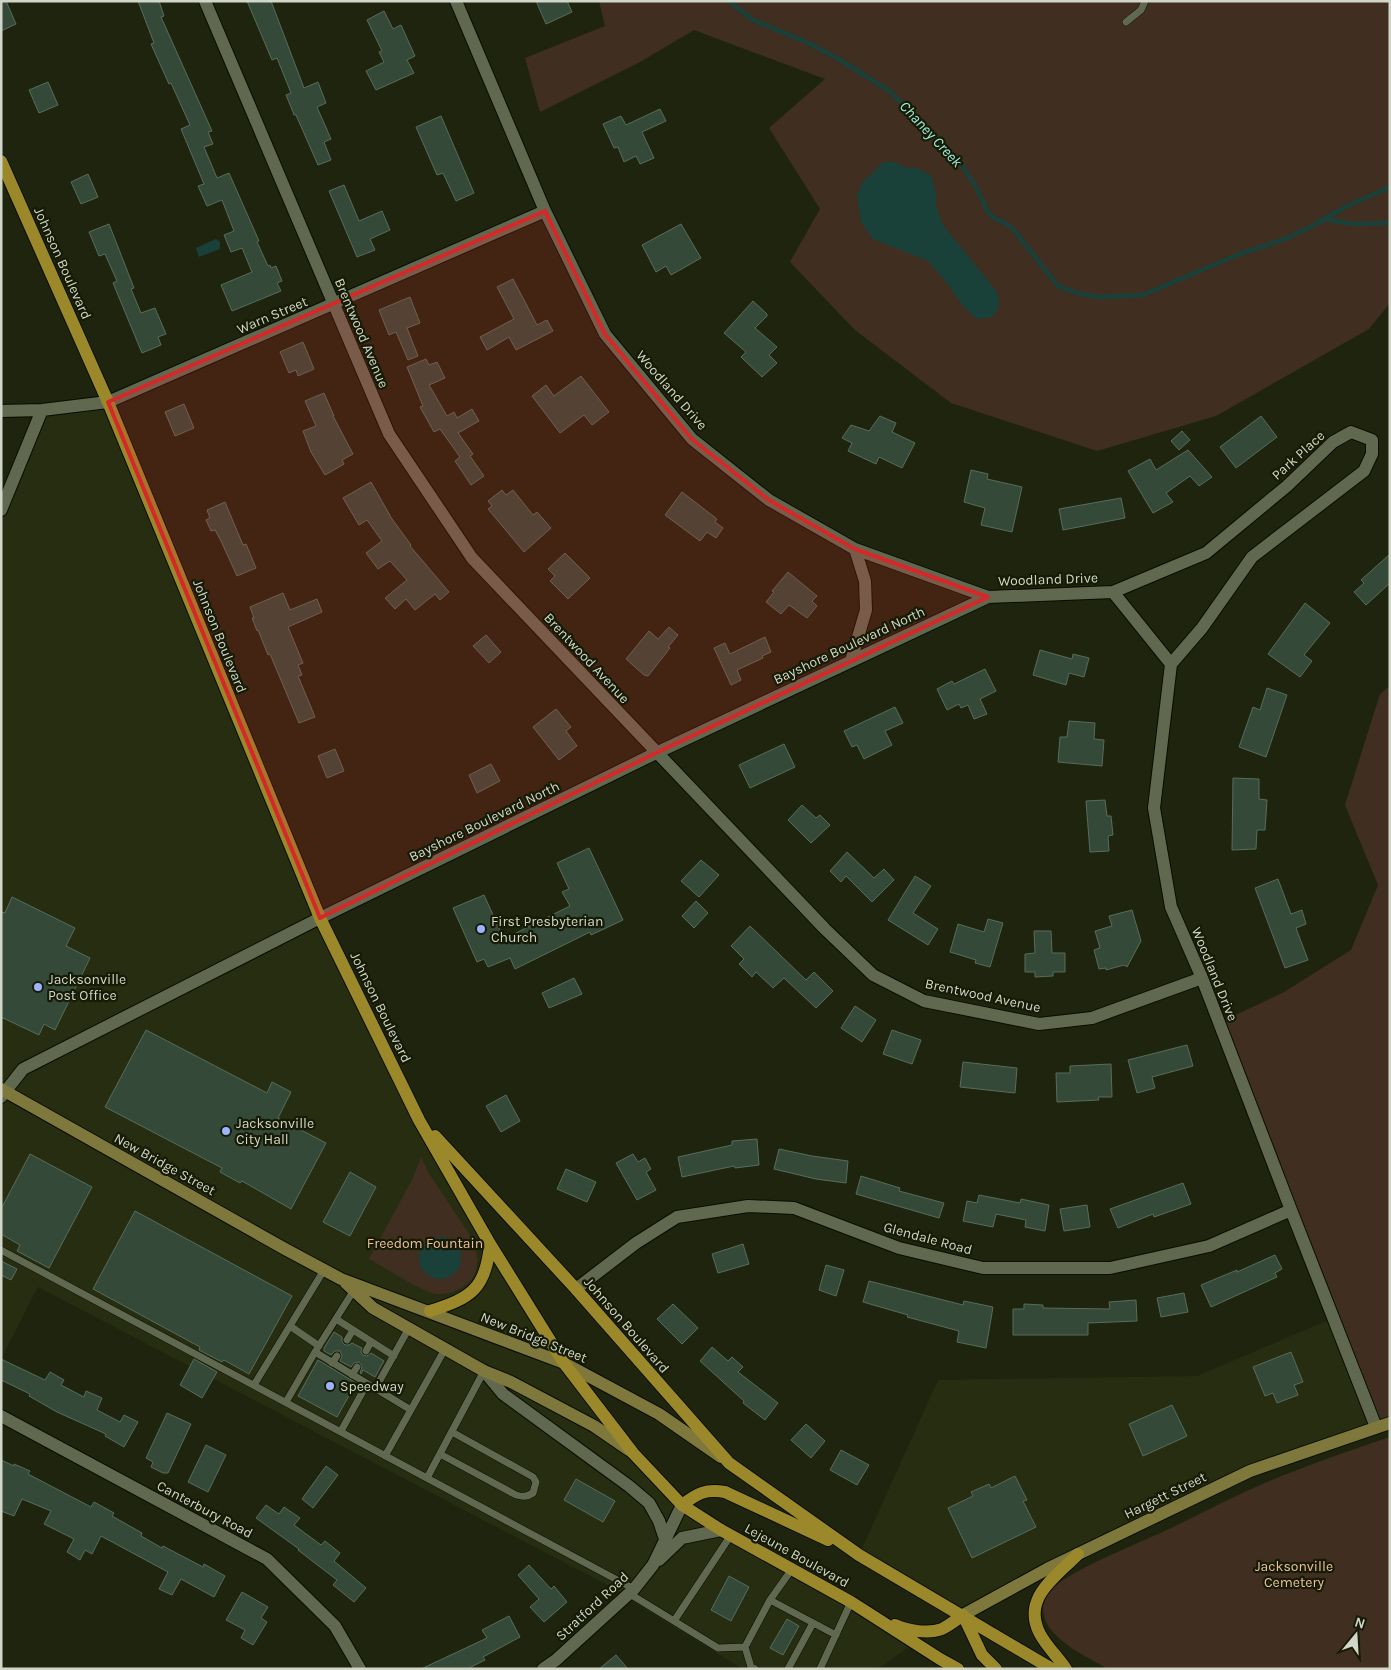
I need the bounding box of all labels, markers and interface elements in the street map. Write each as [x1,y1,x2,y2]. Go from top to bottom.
water label: Chaney Creek [896,97,966,171]
street label: Johnson Boulevard [30,204,95,322]
street label: Brentwood Avenue [331,276,392,391]
street label: Warn Street [234,293,310,338]
street label: Woodland Drive [632,347,711,434]
street label: Park Place [1268,427,1328,484]
street label: Woodland Drive [998,569,1098,590]
street label: Johnson Boulevard [189,577,250,695]
street label: Bayshore Boulevard North [771,603,928,688]
street label: Brentwood Avenue [540,609,633,707]
street label: Bayshore Boulevard North [406,778,562,865]
place label: First Presbyterian Church [491,913,604,946]
marker: First Presbyterian Church [475,923,487,935]
street label: Woodland Drive [1188,925,1241,1024]
street label: Johnson Boulevard [346,949,415,1065]
place label: Jacksonville Post Office [48,971,126,1004]
street label: Brentwood Avenue [924,975,1042,1016]
marker: Jacksonville Post Office [32,981,44,993]
place label: Jacksonville City Hall [236,1115,314,1148]
marker: Jacksonville City Hall [220,1125,232,1137]
street label: New Bridge Street [111,1130,218,1199]
street label: Glendale Road [882,1218,974,1259]
park label: Freedom Fountain [367,1235,483,1252]
street label: Johnson Boulevard [581,1274,673,1377]
street label: New Bridge Street [478,1308,590,1367]
place label: Speedway [340,1378,404,1395]
marker: Speedway [324,1380,336,1392]
street label: Hargett Street [1121,1468,1209,1523]
street label: Canterbury Road [154,1477,256,1542]
street label: Lejeune Boulevard [742,1520,852,1591]
park label: Jacksonville Cemetery [1255,1558,1333,1591]
street label: Stratford Road [552,1568,632,1644]
north arrow [1331,1610,1381,1660]
text: N [1352,1613,1367,1633]

